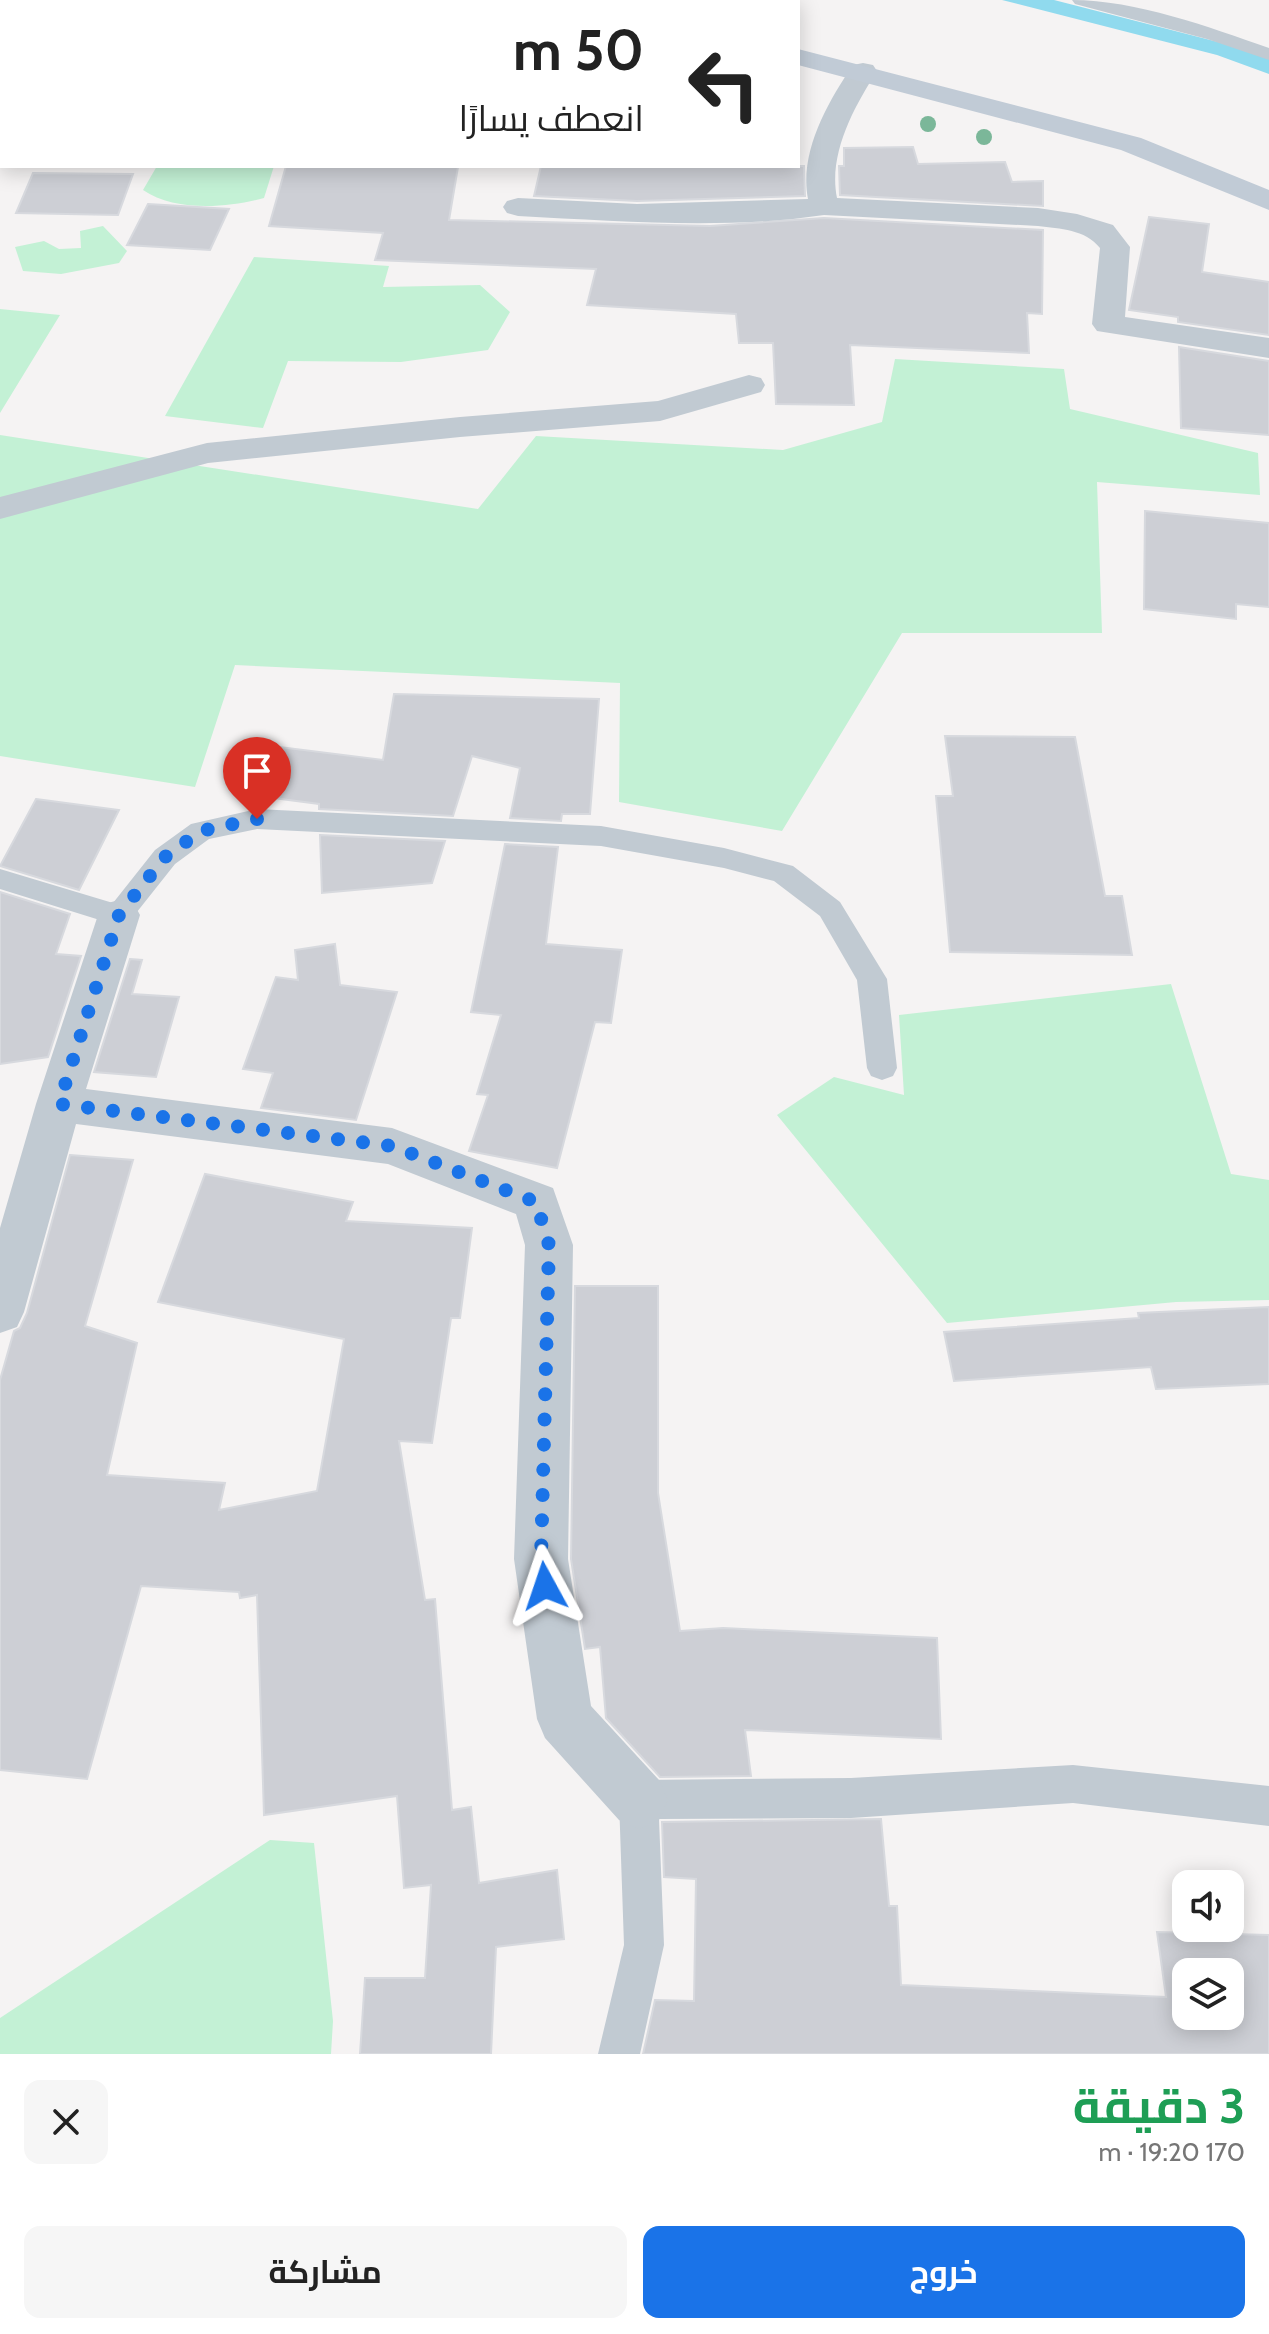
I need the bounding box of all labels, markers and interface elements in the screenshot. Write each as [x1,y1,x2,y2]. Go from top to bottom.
text: 50 m [513,16,644,84]
icon: left [672,32,776,136]
text: انعطف يسارًا [458,96,644,140]
pin [223,737,291,819]
icon: arrive [235,749,279,793]
position arrow [503,1544,587,1628]
map controls [1172,1870,1244,2030]
button: sound [1172,1870,1244,1942]
button: layers [1172,1958,1244,2030]
text: 3 دقيقة [1073,2077,1245,2135]
button: close [24,2080,108,2164]
text: 170 m · 19:20 [1099,2136,1245,2168]
button: مشاركة [24,2226,627,2318]
button: خروج [643,2226,1245,2318]

